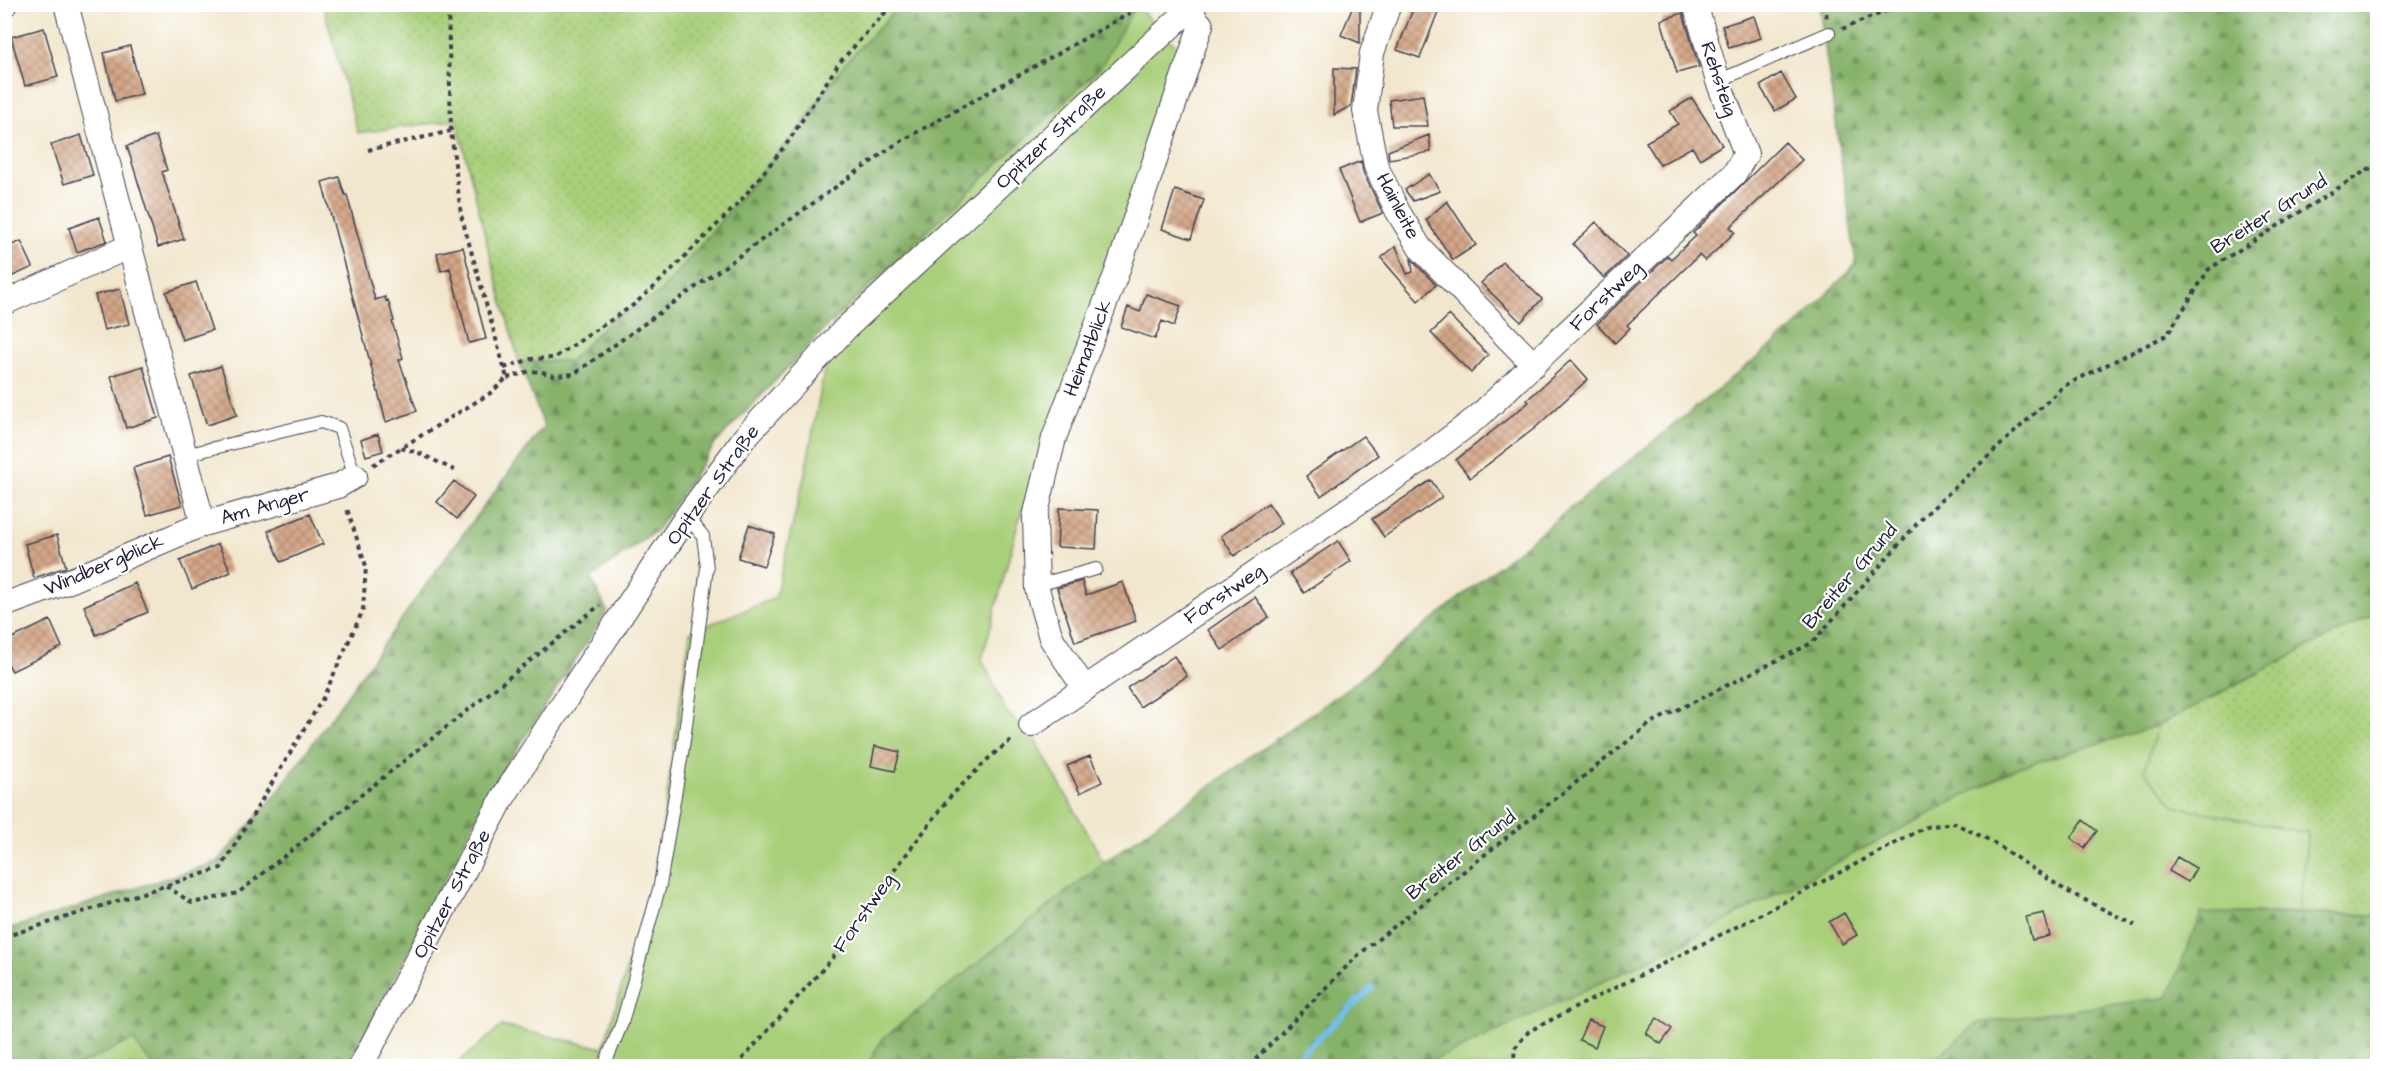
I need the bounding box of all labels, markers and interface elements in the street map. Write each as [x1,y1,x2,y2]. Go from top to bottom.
street label: Rehsteig [1692,38,1745,120]
street label: Opitzer Straße [989,78,1113,196]
street label: Breiter Grund [2205,167,2333,261]
street label: Hainleite [1369,168,1427,244]
street label: Forstweg [1563,254,1649,339]
street label: Heimatblick [1057,295,1119,401]
street label: Opitzer Straße [660,419,766,551]
street label: Am Anger [217,480,313,533]
street label: Breiter Grund [1796,517,1904,635]
street label: Windbergblick [40,527,169,604]
street label: Forstweg [1178,557,1270,632]
street label: Breiter Grund [1400,803,1522,907]
street label: Opitzer Straße [406,824,498,964]
street label: Forstweg [826,867,903,959]

